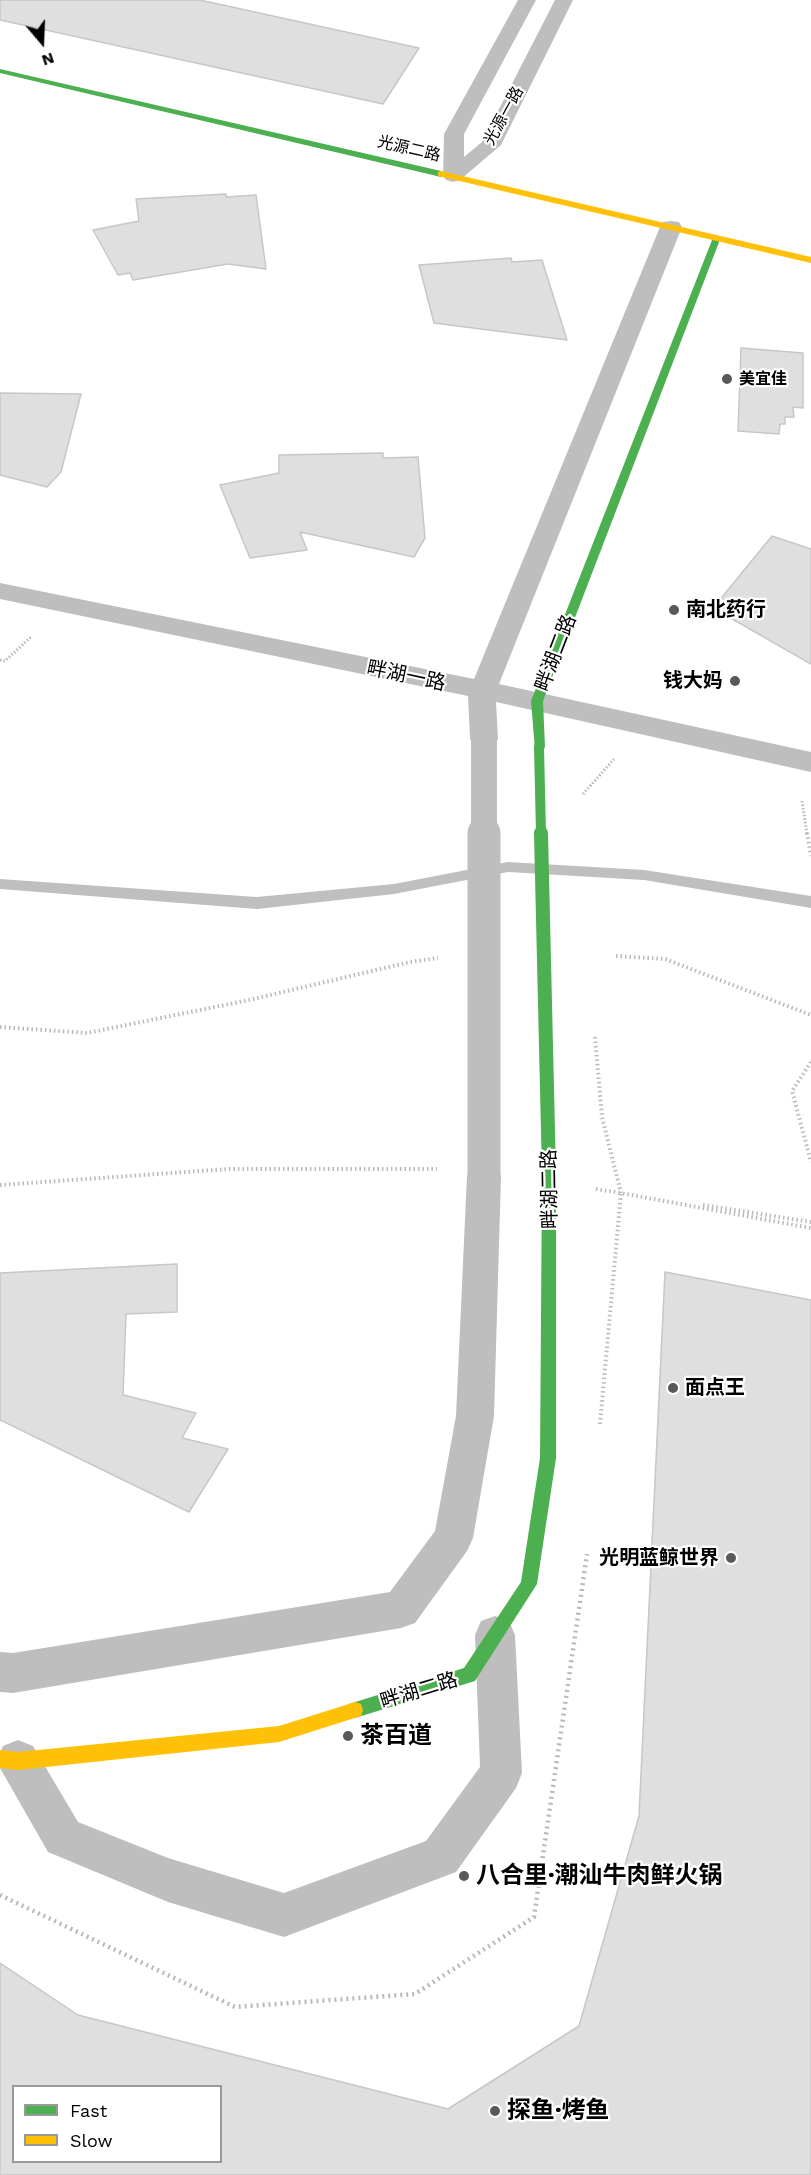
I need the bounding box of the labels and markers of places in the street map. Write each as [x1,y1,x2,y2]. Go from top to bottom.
place label: 美宜佳 [739,369,787,389]
marker: 美宜佳 [720,372,734,386]
place label: 南北药行 [686,598,766,622]
marker: 南北药行 [667,603,681,617]
place label: 钱大妈 [663,669,723,693]
marker: 钱大妈 [728,674,742,688]
place label: 面点王 [685,1376,745,1400]
marker: 面点王 [666,1381,680,1395]
place label: 光明蓝鲸世界 [599,1546,719,1570]
marker: 光明蓝鲸世界 [724,1551,738,1565]
place label: 茶百道 [360,1722,432,1750]
marker: 茶百道 [341,1729,355,1743]
place label: 八合里·潮汕牛肉鲜火锅 [476,1862,723,1890]
marker: 八合里·潮汕牛肉鲜火锅 [457,1869,471,1883]
place label: 探鱼·烤鱼 [507,2097,610,2125]
marker: 探鱼·烤鱼 [488,2104,502,2118]

